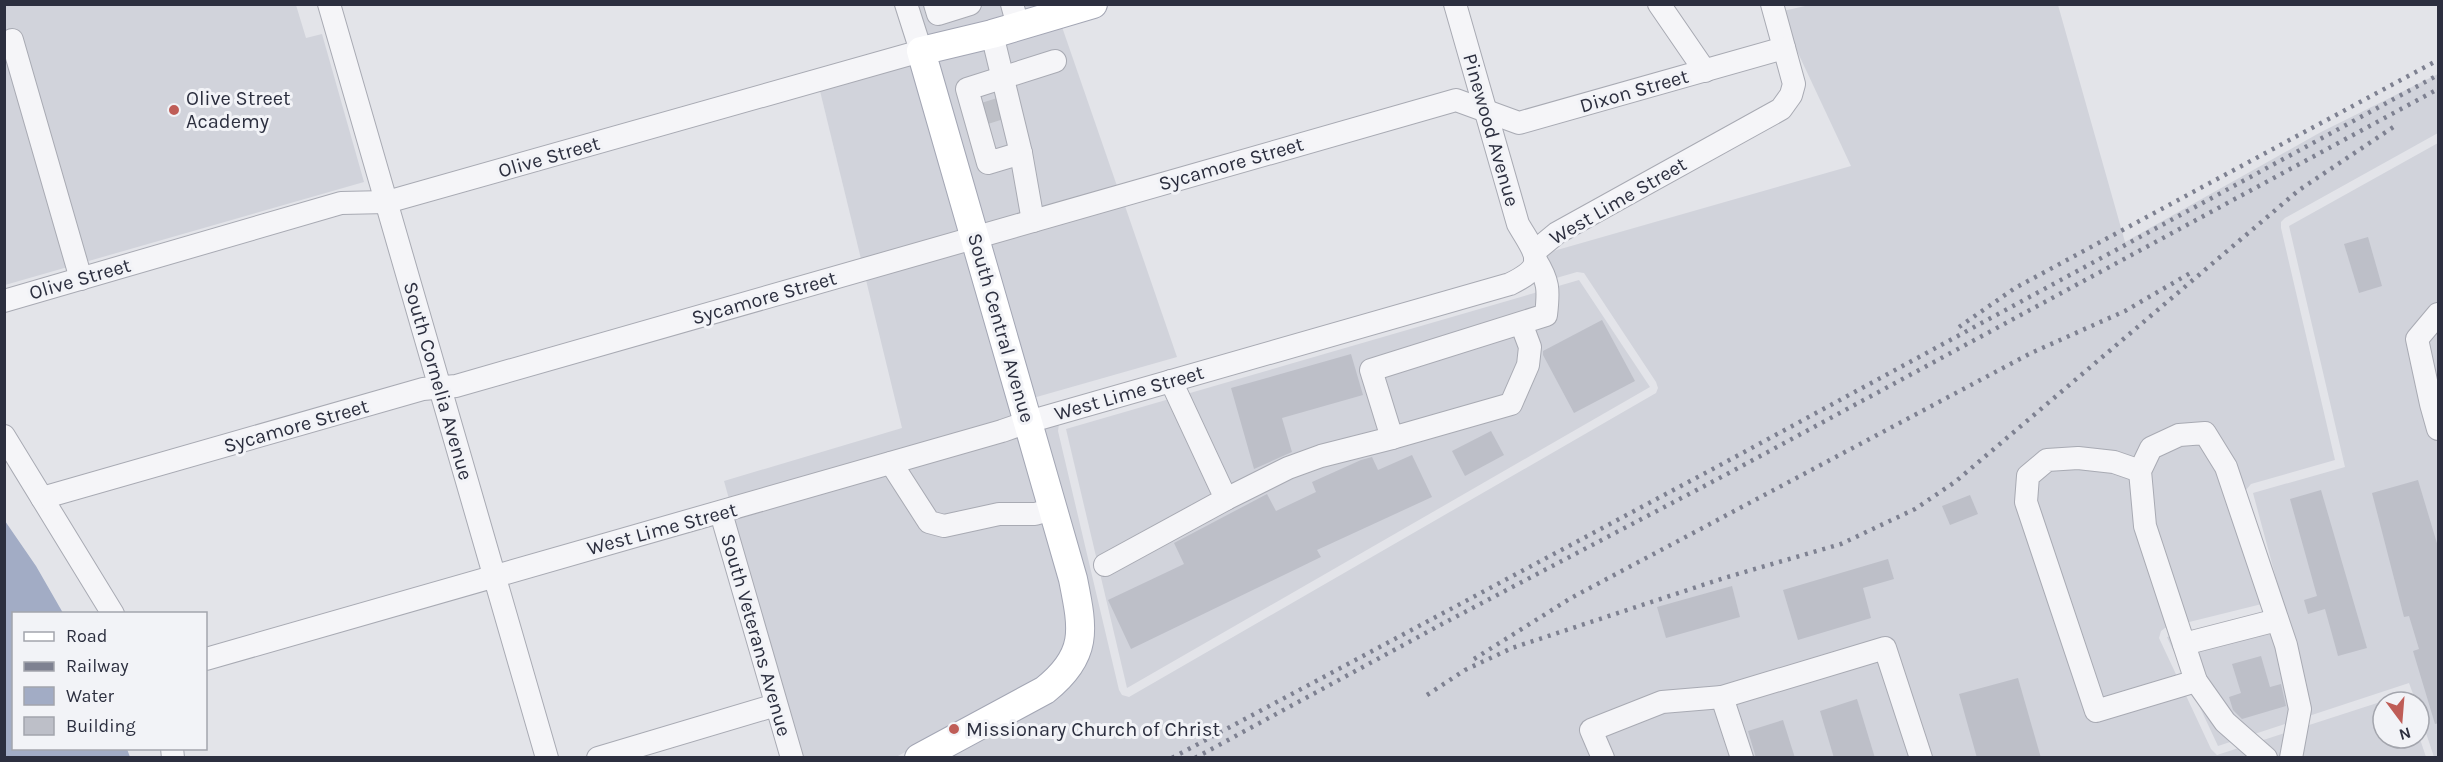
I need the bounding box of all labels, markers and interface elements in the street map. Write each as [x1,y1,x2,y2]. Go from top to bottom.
street label: Pinewood Avenue [1458,51,1524,209]
street label: Dixon Street [1577,64,1691,117]
place label: Olive Street Academy [186,87,291,133]
marker: Olive Street Academy [167,103,181,117]
street label: Olive Street [496,131,603,182]
street label: Sycamore Street [1156,132,1306,196]
street label: West Lime Street [1545,152,1691,250]
street label: South Central Avenue [963,231,1039,425]
street label: Olive Street [27,253,134,304]
street label: Sycamore Street [689,266,839,330]
street label: South Cornelia Avenue [399,279,477,483]
street label: West Lime Street [1052,361,1207,425]
street label: Sycamore Street [221,394,371,458]
street label: West Lime Street [585,498,740,560]
street label: South Veterans Avenue [716,531,796,739]
legend [12,612,207,750]
text: Road [66,625,107,647]
text: Railway [66,655,129,677]
text: Water [66,685,114,707]
north arrow [2371,690,2431,750]
text: Building [66,715,136,737]
place label: Missionary Church of Christ [966,718,1221,741]
marker: Missionary Church of Christ [947,722,961,736]
text: N [2397,723,2413,745]

